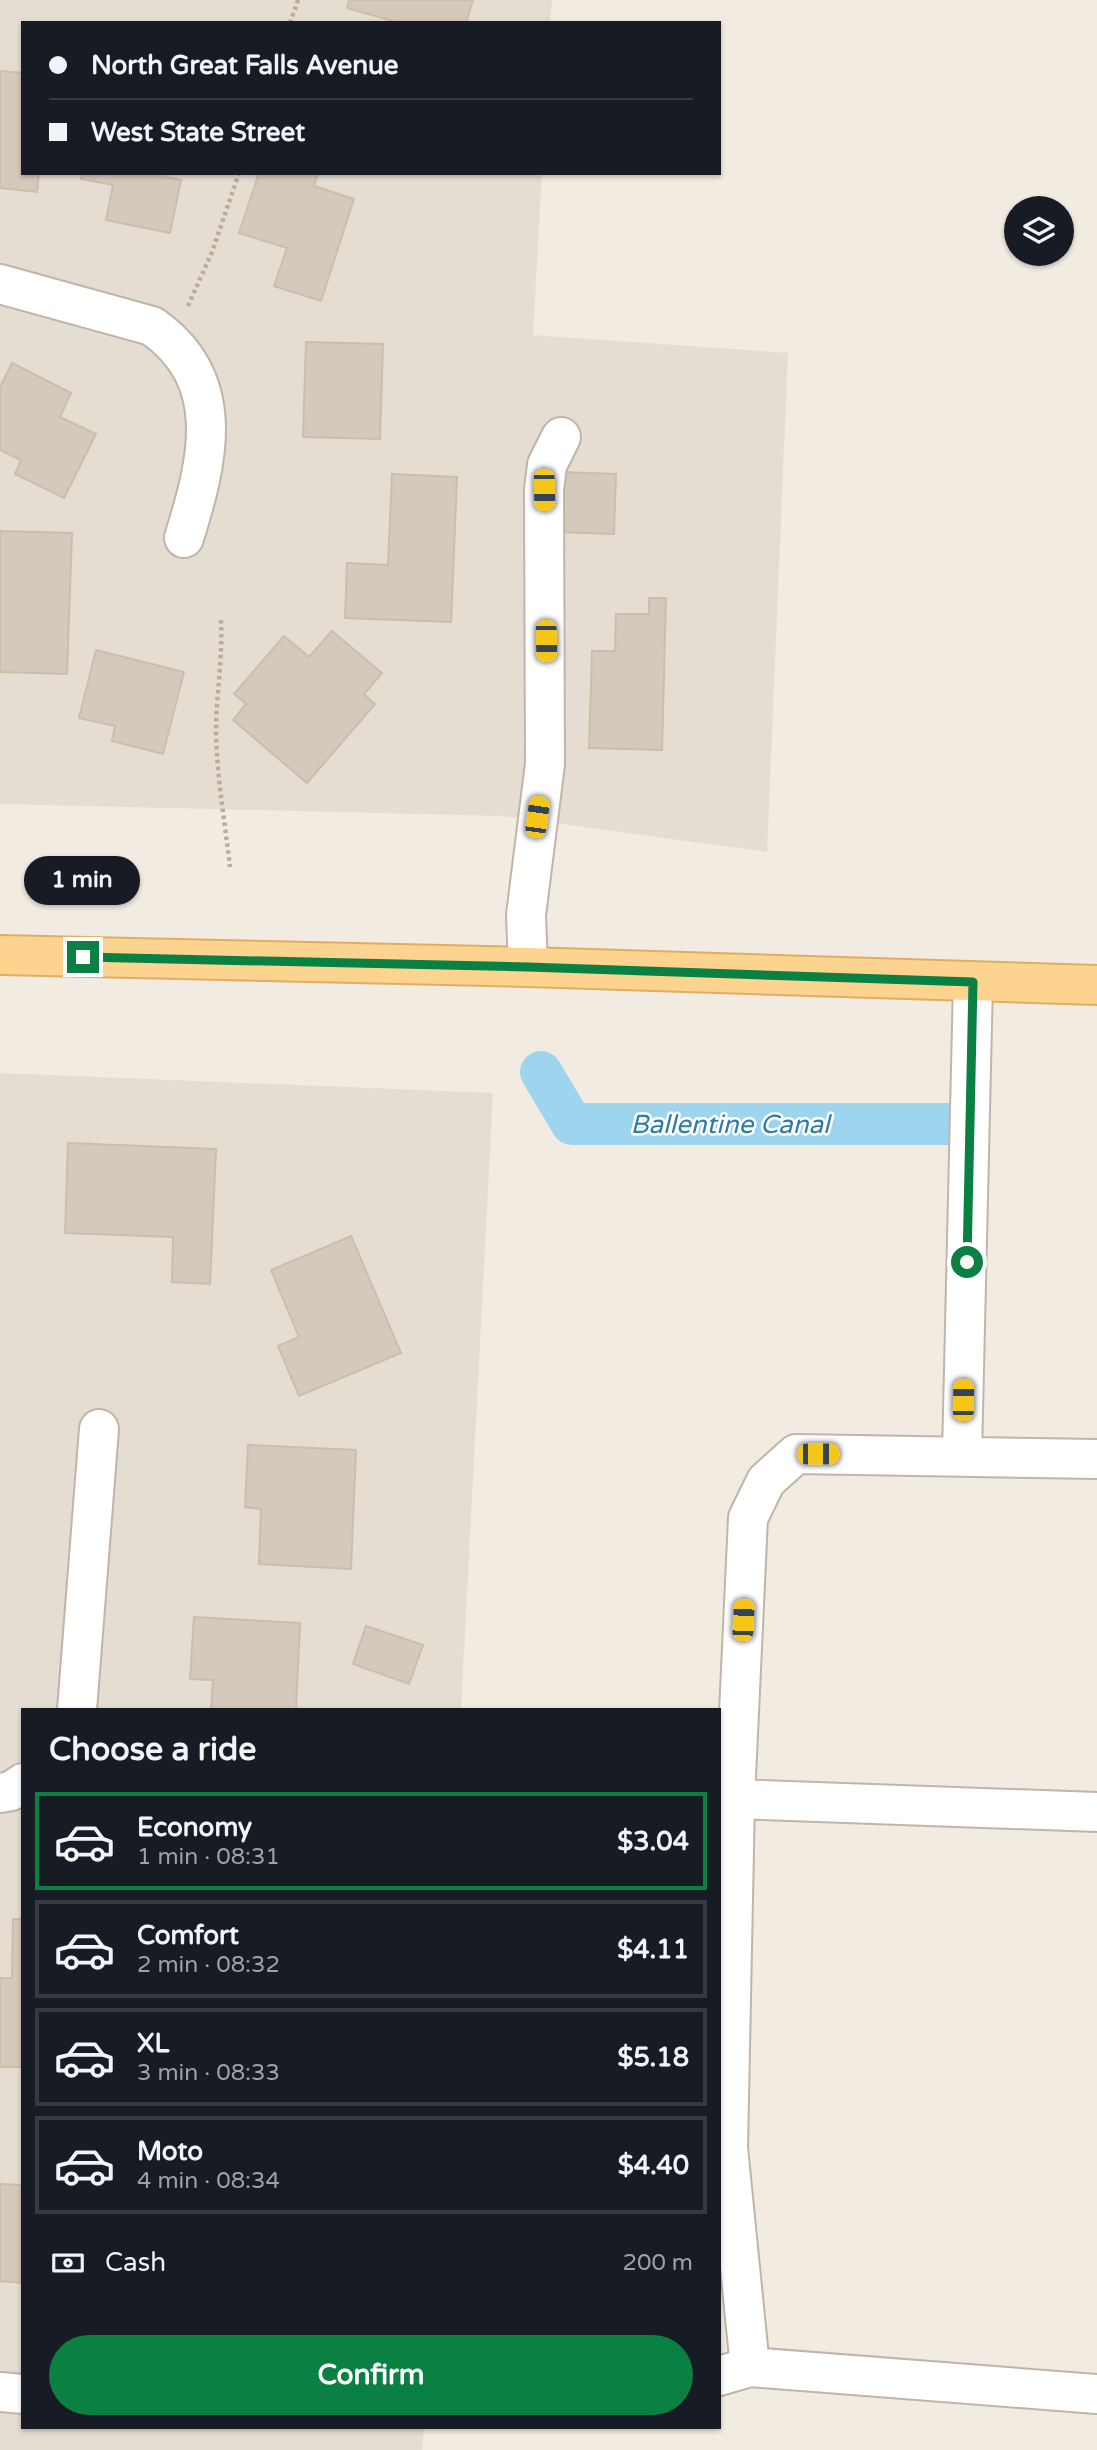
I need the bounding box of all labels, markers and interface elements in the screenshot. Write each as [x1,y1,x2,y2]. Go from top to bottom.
text: North Great Falls Avenue [91,50,398,81]
text: West State Street [91,117,305,148]
map controls [1004,196,1074,266]
button: layers [1004,196,1074,266]
car [534,469,555,511]
car [536,620,557,662]
car [524,795,551,839]
callout: 1 min [25,856,141,904]
text: 1 min [51,866,113,894]
route end [67,941,99,973]
water label: Ballentine Canal [630,1109,833,1140]
route start [951,1246,983,1278]
car [953,1379,974,1421]
car [798,1444,840,1465]
car [732,1598,755,1642]
text: Choose a ride [49,1731,256,1769]
icon: car [53,1810,116,1873]
text: Economy [137,1812,252,1843]
text: $3.04 [617,1826,689,1857]
text: 1 min · 08:31 [137,1843,280,1871]
icon: car [53,1918,116,1981]
text: Comfort [137,1920,239,1951]
text: $4.11 [617,1934,689,1965]
text: 2 min · 08:32 [137,1951,280,1979]
icon: car [53,2026,116,2089]
text: XL [137,2028,169,2059]
text: $5.18 [617,2042,689,2073]
text: 3 min · 08:33 [137,2059,280,2087]
icon: car [53,2134,116,2197]
text: Moto [137,2136,203,2167]
text: $4.40 [618,2150,689,2181]
text: 4 min · 08:34 [137,2167,280,2195]
icon: cash [49,2244,87,2282]
text: Cash [105,2247,166,2278]
text: 200 m [623,2249,693,2277]
button: Confirm [49,2335,693,2415]

